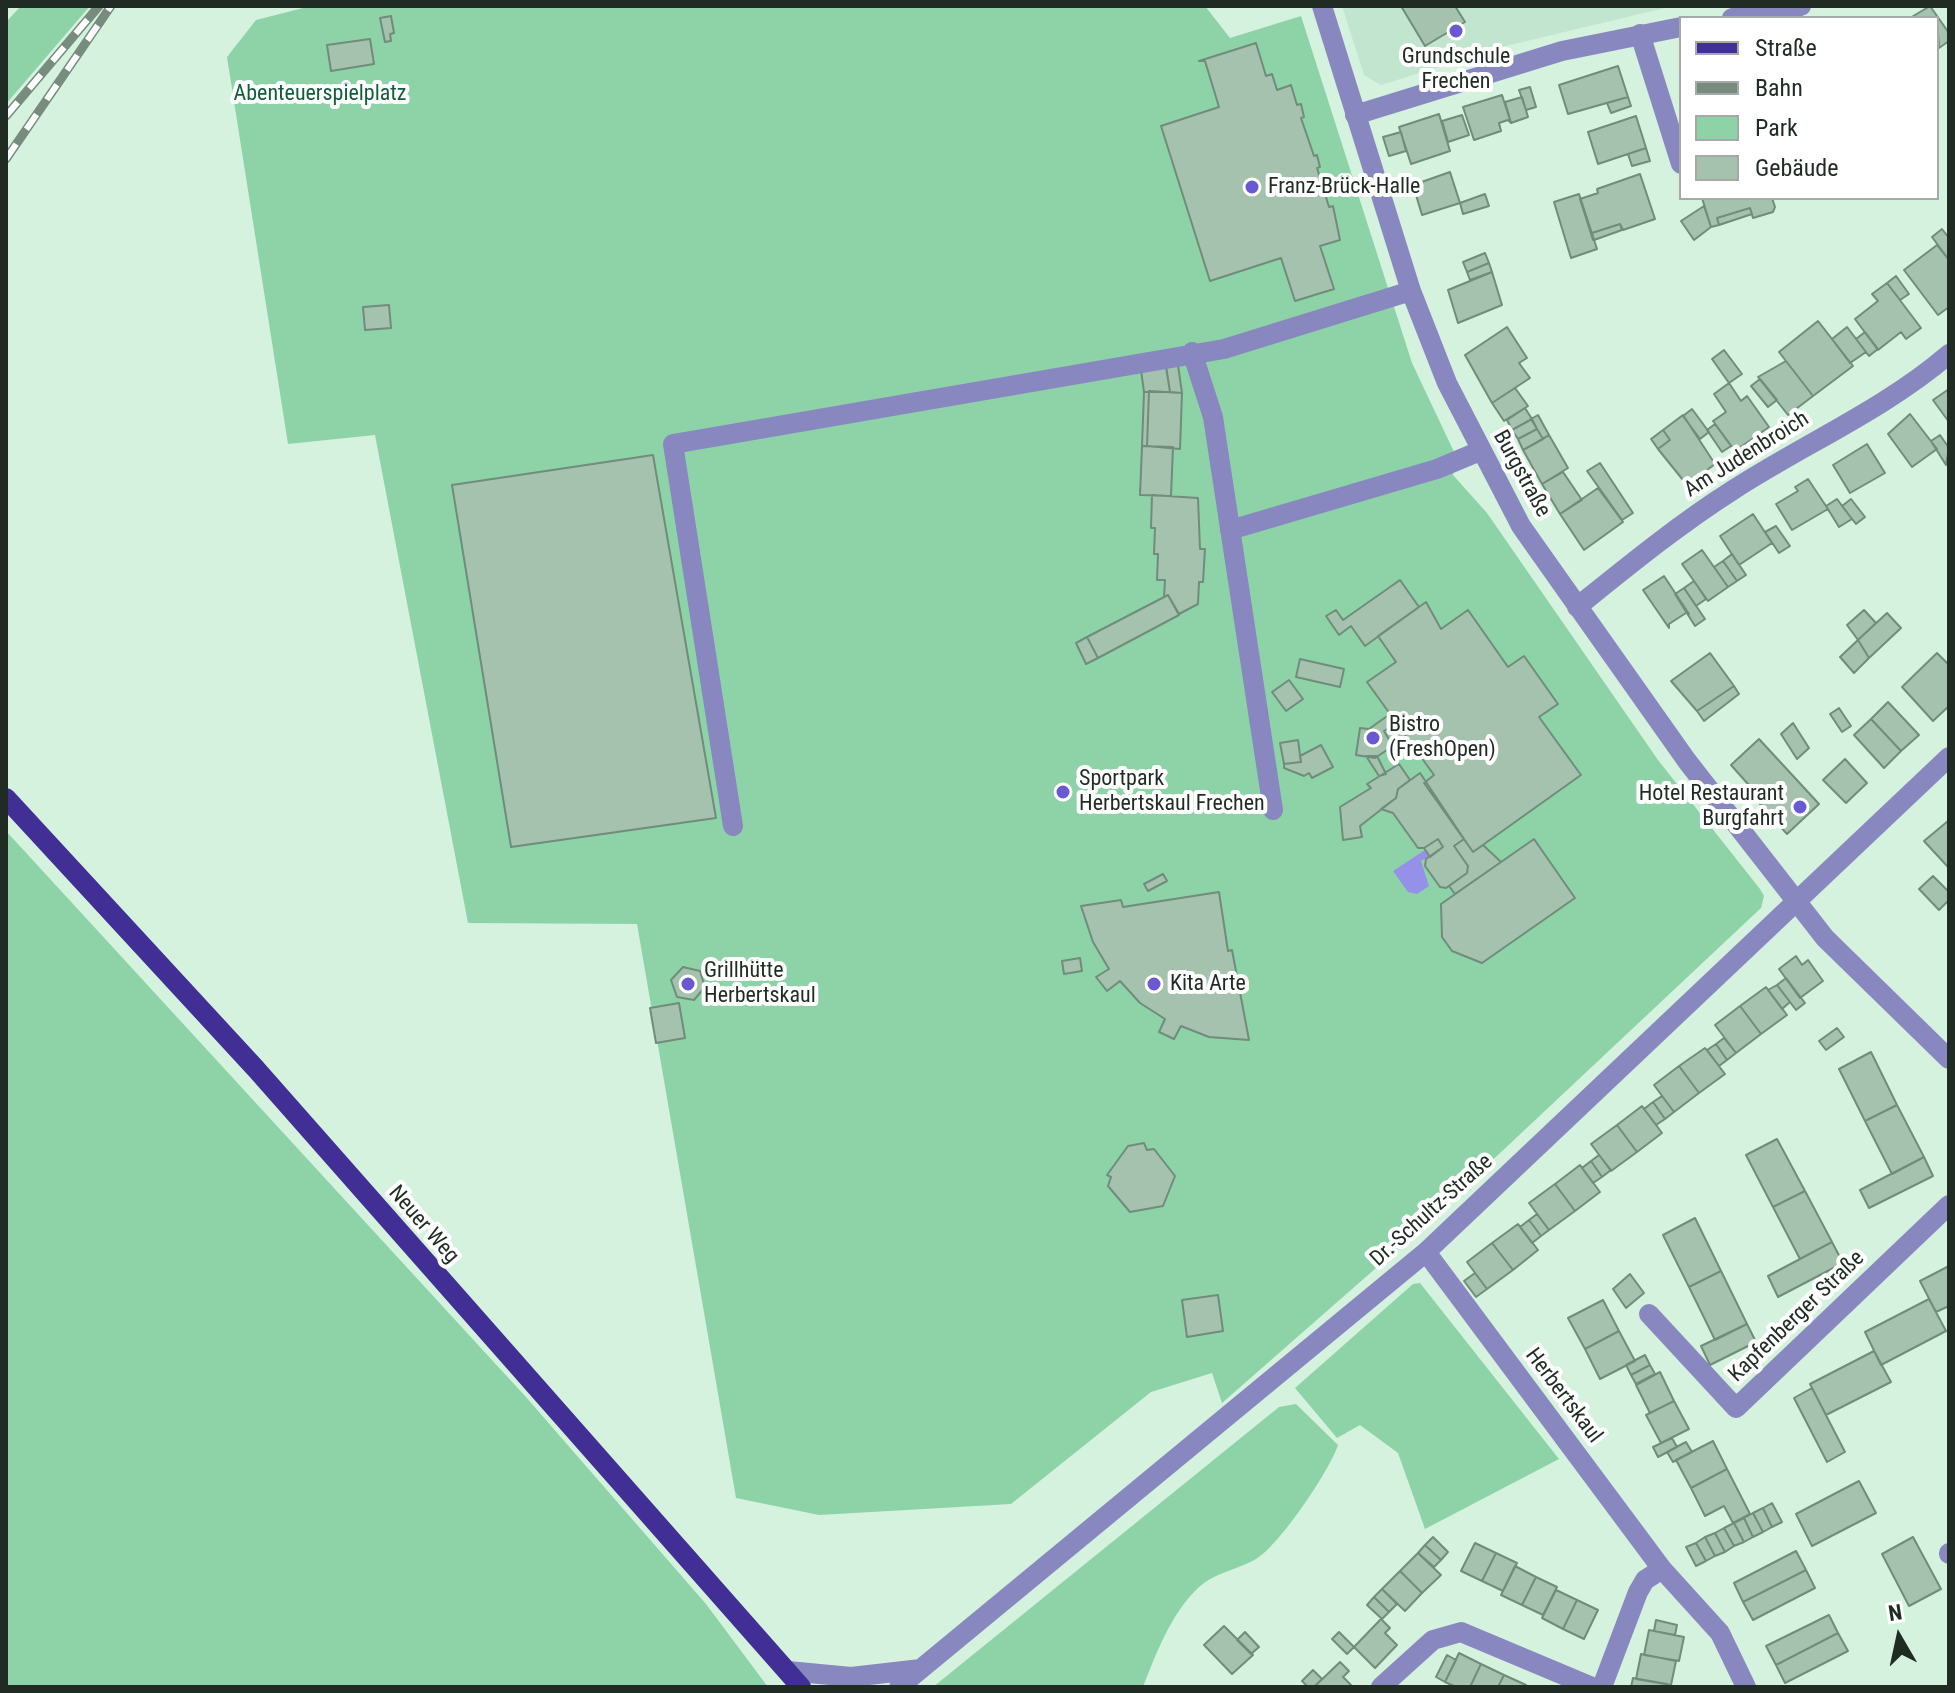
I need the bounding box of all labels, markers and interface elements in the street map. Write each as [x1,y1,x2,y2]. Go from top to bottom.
legend [1679,16,1939,200]
marker: Grundschule Frechen [1447,22,1465,40]
text: Straße [1755,34,1817,62]
place label: Grundschule Frechen [1402,44,1510,96]
text: Bahn [1755,74,1803,102]
park label: Abenteuerspielplatz [234,81,406,107]
text: Park [1755,114,1798,142]
text: Gebäude [1755,154,1839,182]
place label: Franz-Brück-Halle [1268,174,1420,200]
marker: Franz-Brück-Halle [1243,178,1261,196]
street label: Am Judenbroich [1680,406,1814,504]
street label: Burgstraße [1486,426,1556,522]
place label: Bistro (FreshOpen) [1389,712,1496,764]
marker: Bistro (FreshOpen) [1364,729,1382,747]
place label: Sportpark Herbertskaul Frechen [1079,766,1265,818]
place label: Hotel Restaurant Burgfahrt [1639,781,1784,832]
marker: Sportpark Herbertskaul Frechen [1054,783,1072,801]
marker: Hotel Restaurant Burgfahrt [1791,798,1809,816]
place label: Grillhütte Herbertskaul [704,958,816,1010]
place label: Kita Arte [1170,971,1246,997]
marker: Grillhütte Herbertskaul [679,975,697,993]
marker: Kita Arte [1145,975,1163,993]
street label: Dr.-Schultz-Straße [1365,1149,1499,1273]
street label: Neuer Weg [382,1181,464,1269]
street label: Kapfenberger Straße [1724,1246,1870,1388]
street label: Herbertskaul [1519,1343,1607,1449]
north arrow [1859,1597,1939,1677]
text: N [1887,1599,1904,1626]

